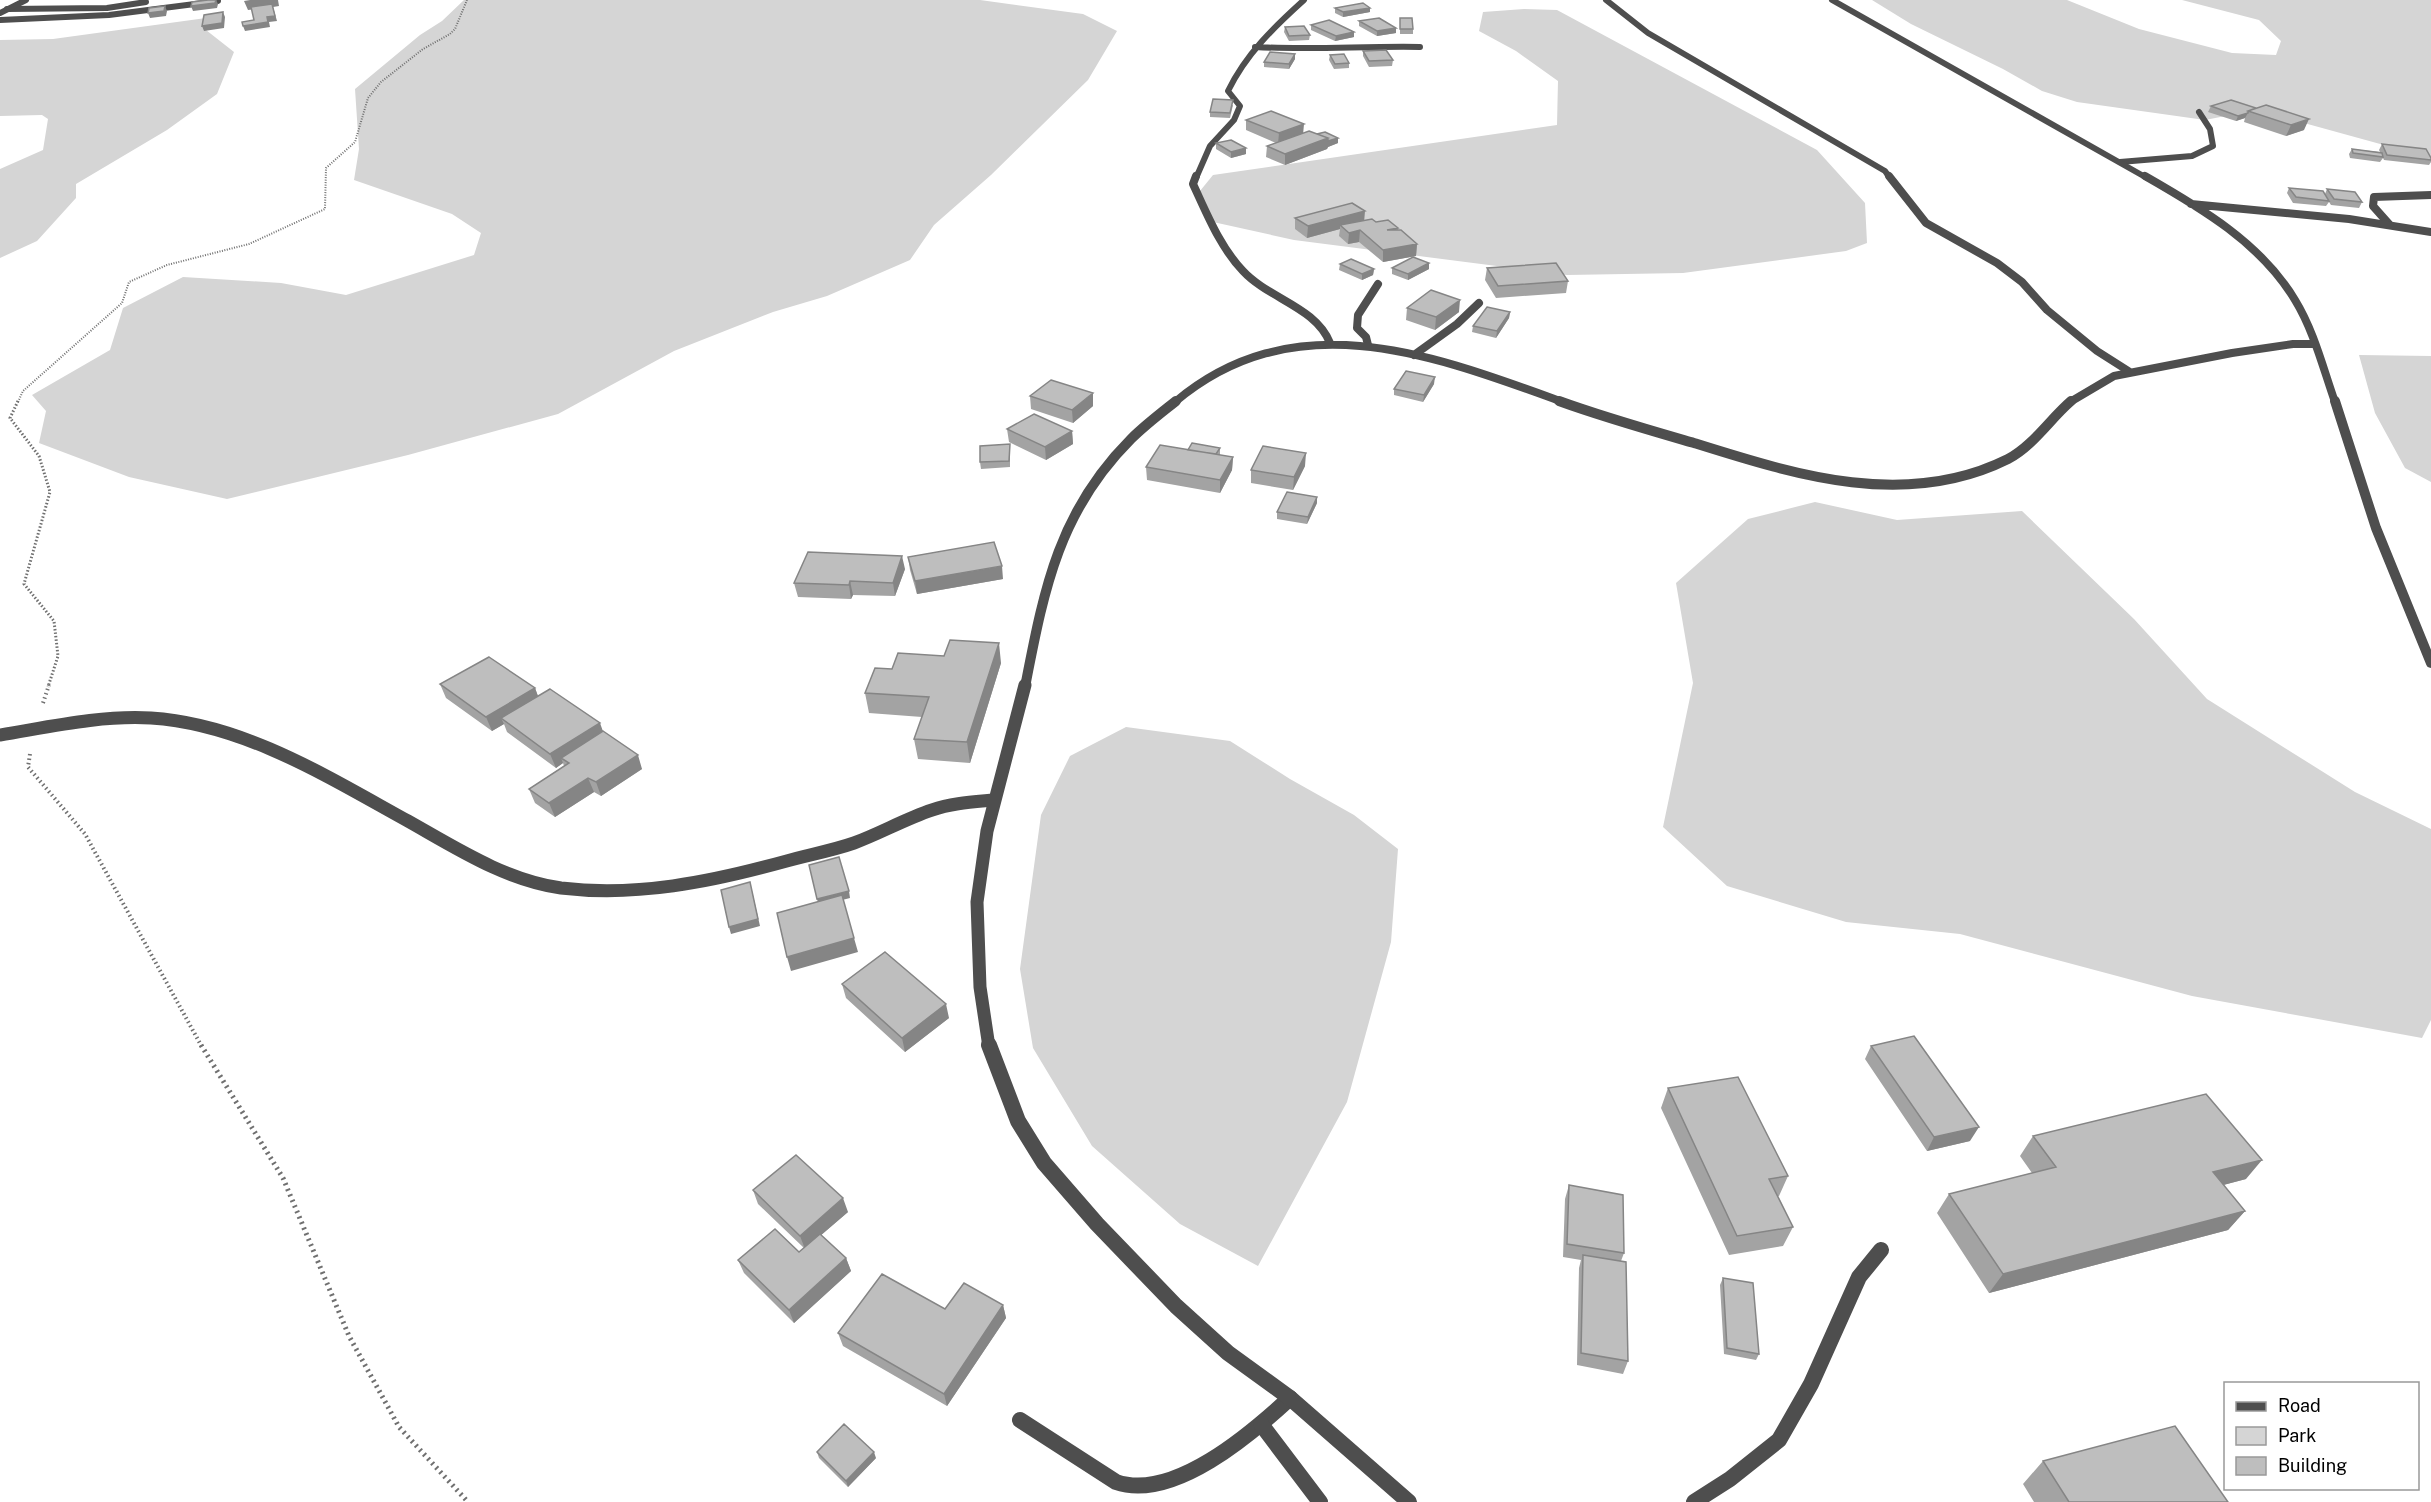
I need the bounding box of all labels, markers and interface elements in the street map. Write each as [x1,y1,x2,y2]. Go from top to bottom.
legend [2224,1382,2419,1490]
text: Road [2278,1395,2321,1416]
text: Park [2278,1425,2316,1446]
text: Building [2278,1455,2347,1476]

